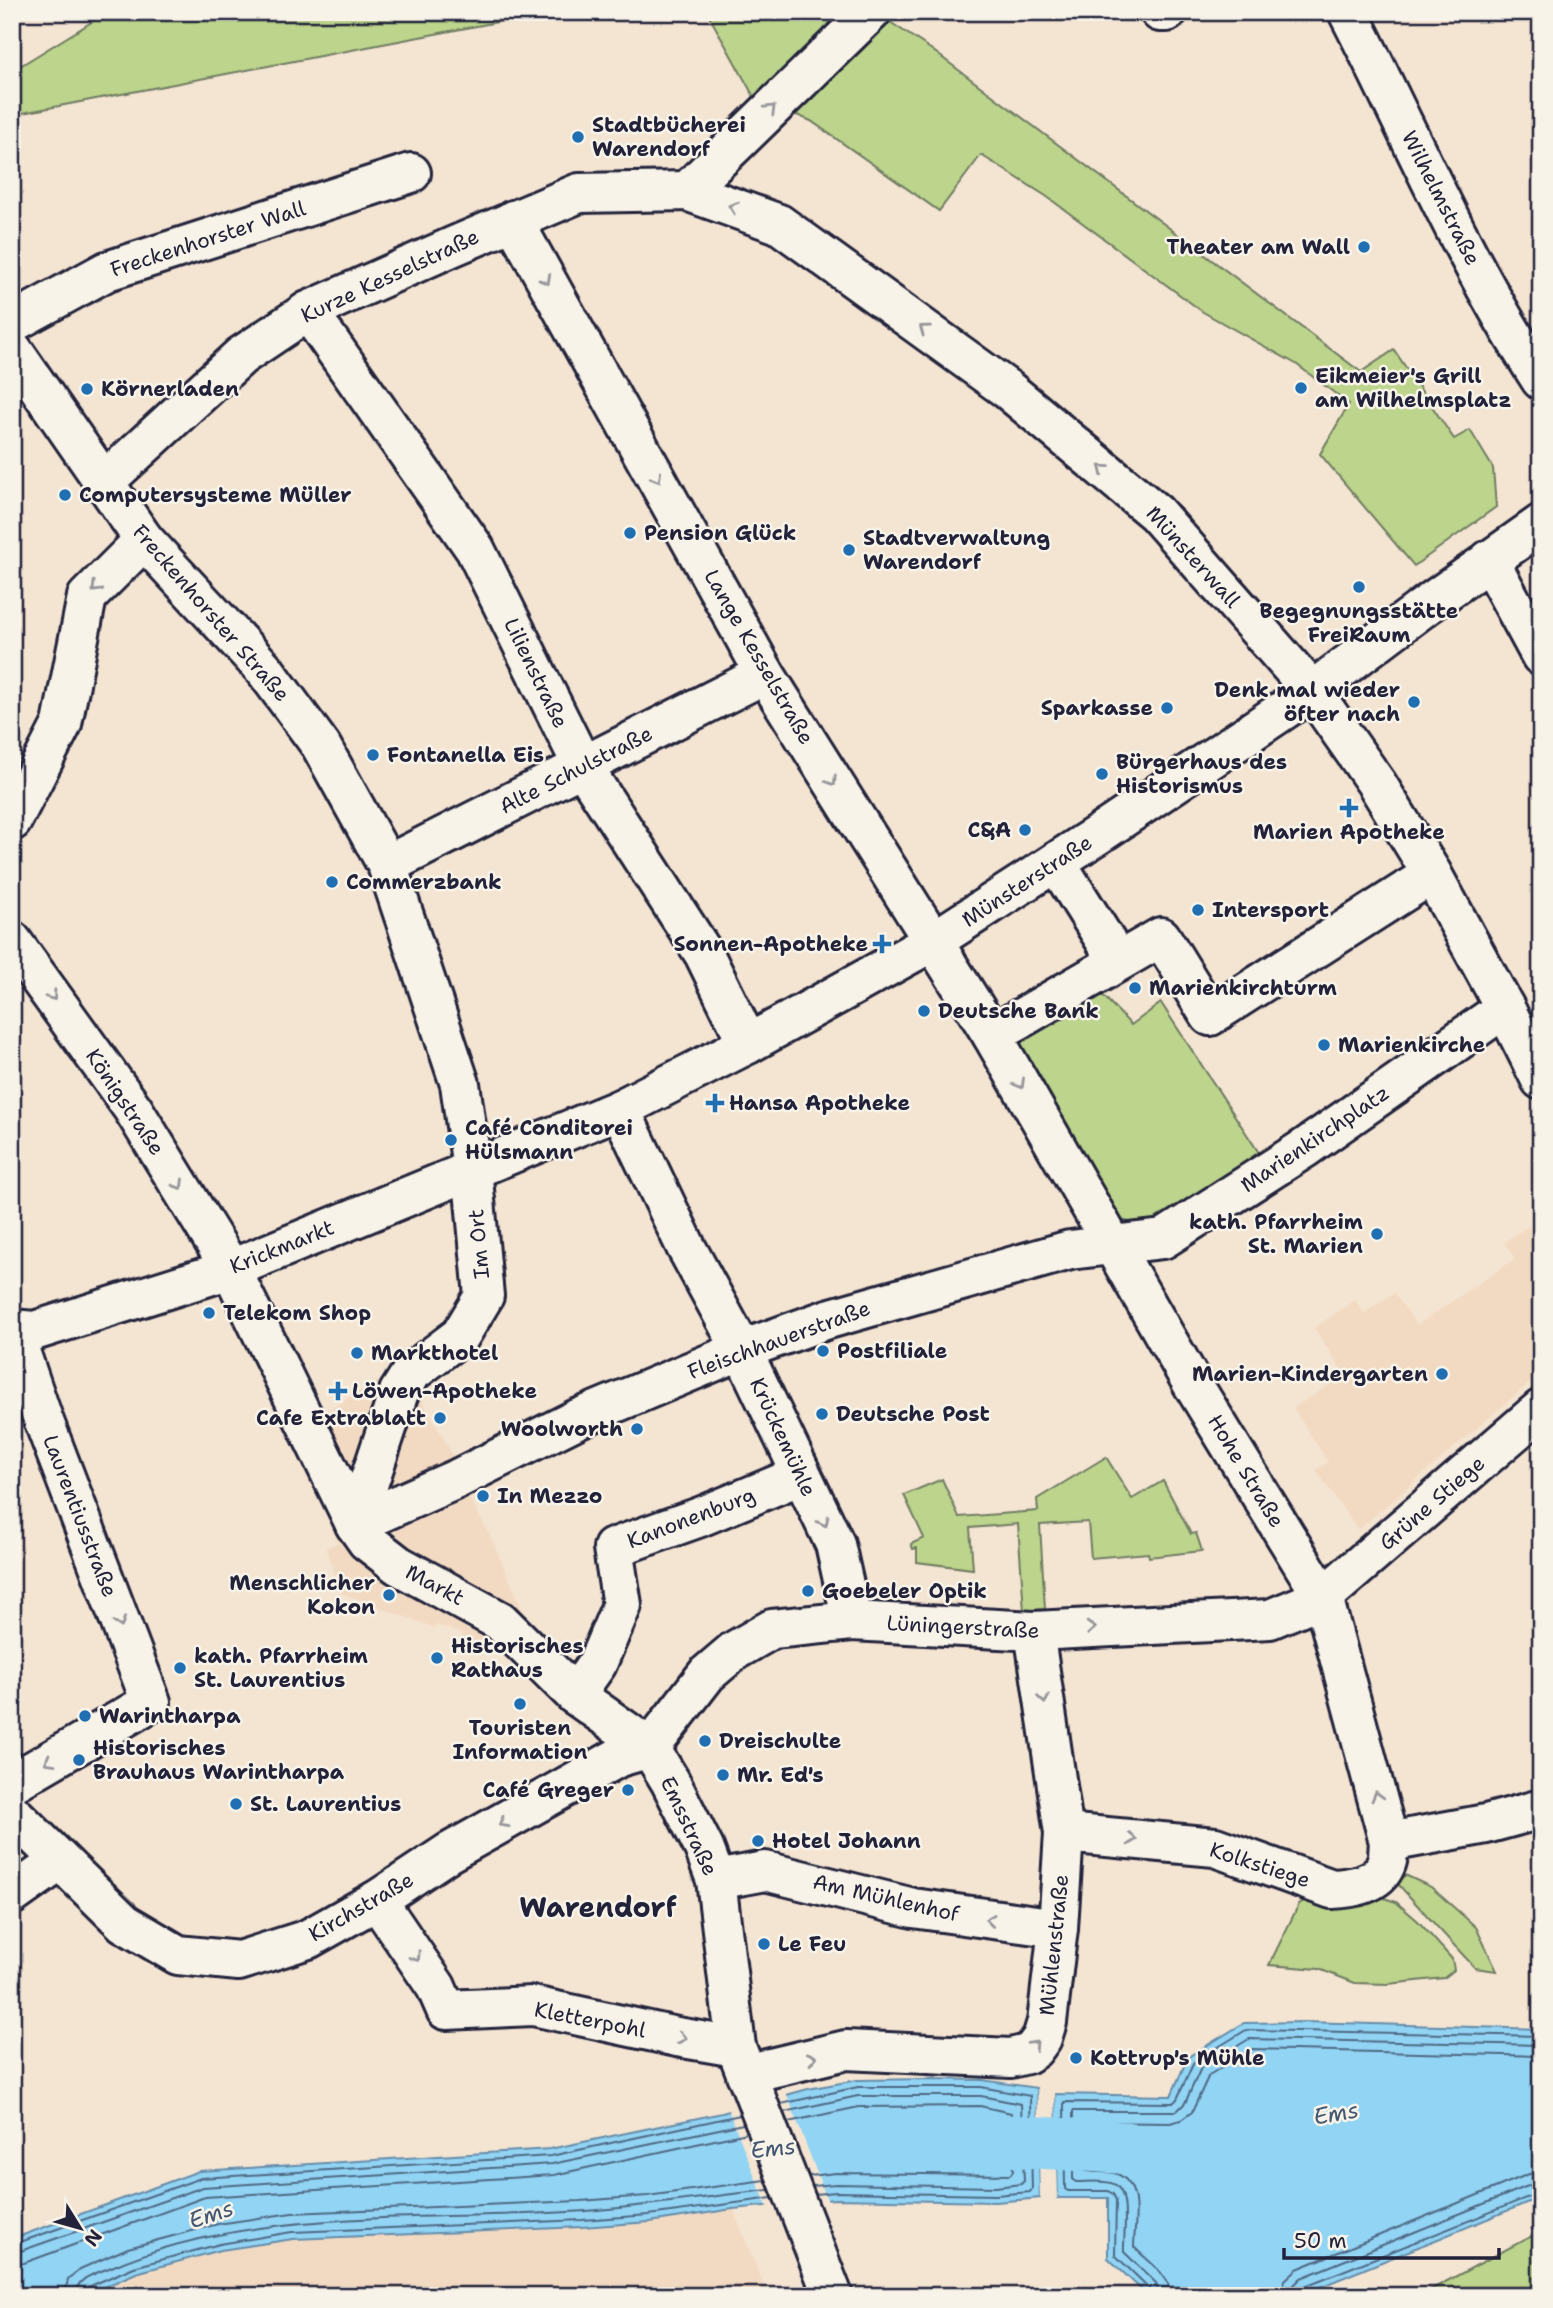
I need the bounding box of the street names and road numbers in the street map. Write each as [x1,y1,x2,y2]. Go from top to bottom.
street label: Wilhelmstraße [1395,126,1487,270]
street label: Freckenhorster Wall [107,194,310,284]
street label: Kurze Kesselstraße [296,222,484,330]
street label: Münsterwall [1140,500,1247,614]
street label: Freckenhorster Straße [126,518,296,708]
street label: Lange Kesselstraße [698,565,820,749]
street label: Lilienstraße [497,613,575,733]
street label: Alte Schulstraße [495,719,657,821]
street label: Münsterstraße [956,828,1098,934]
street label: Königstraße [79,1043,171,1161]
street label: Marienkirchplatz [1235,1079,1395,1199]
street label: Im Ort [462,1208,496,1280]
street label: Krickmarkt [226,1213,338,1281]
street label: Fleischhauerstraße [684,1294,874,1386]
street label: Krückemühle [743,1373,823,1501]
street label: Hohe Straße [1201,1409,1291,1533]
street label: Laurentiusstraße [36,1431,124,1601]
street label: Grüne Stiege [1373,1449,1491,1557]
street label: Kanonenburg [623,1481,759,1555]
street label: Markt [401,1558,469,1612]
street label: Lüningerstraße [886,1609,1040,1645]
street label: Emsstraße [654,1772,724,1880]
street label: Kolkstiege [1206,1836,1314,1894]
street label: Kirchstraße [303,1866,419,1948]
street label: Am Mühlenhof [810,1868,962,1928]
street label: Mühlenstraße [1033,1873,1075,2017]
street label: Kletterpohl [532,1995,649,2045]

